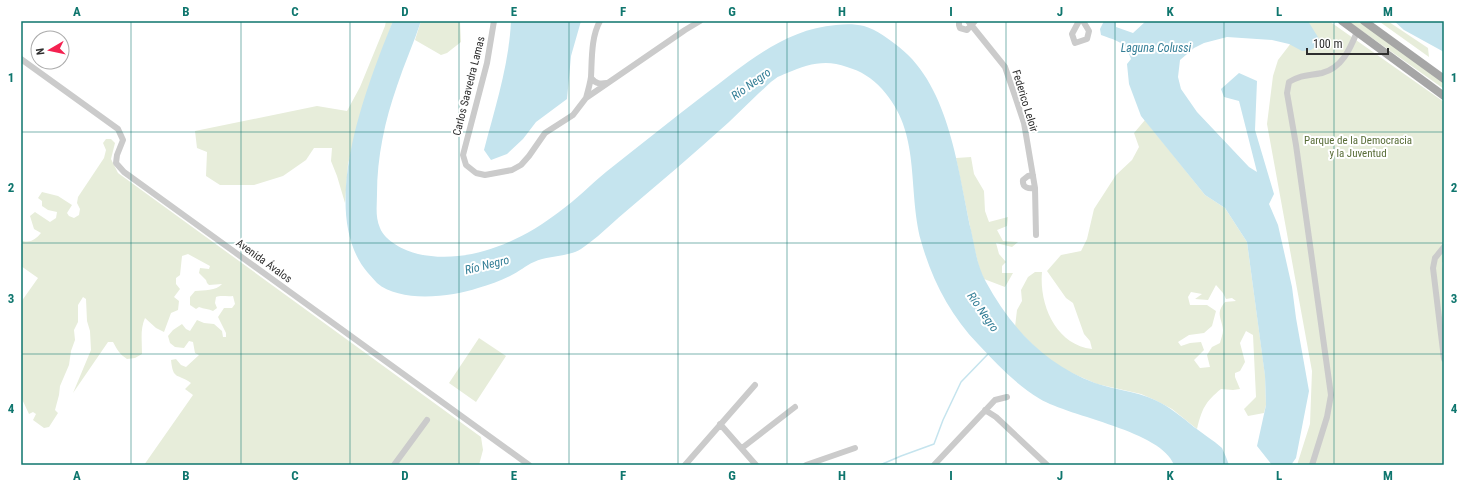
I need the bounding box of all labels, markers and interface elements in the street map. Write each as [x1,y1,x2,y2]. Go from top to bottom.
text: A [73,4,81,19]
text: B [182,4,190,19]
text: C [291,4,299,19]
text: D [401,4,409,19]
text: E [511,4,518,19]
text: F [620,4,626,19]
text: G [728,4,736,19]
text: H [838,4,846,19]
text: I [949,4,953,19]
text: J [1057,4,1063,19]
text: K [1166,4,1174,19]
text: L [1276,4,1282,19]
text: M [1383,4,1393,19]
north arrow [30,30,70,70]
scale bar [1307,30,1388,56]
street label: Carlos Saavedra Lamas [450,35,488,137]
text: 100 m [1313,37,1343,51]
water label: Laguna Colussi [1121,41,1192,55]
text: N [34,47,48,56]
water label: Río Negro [729,65,774,103]
street label: Federico Leloir [1009,68,1041,134]
text: 1 [8,70,14,85]
text: 1 [1451,70,1457,85]
park label: Parque de la Democracia y la Juventud [1304,134,1412,160]
text: 2 [8,180,15,195]
text: 2 [1451,180,1458,195]
street label: Avenida Ávalos [233,236,295,286]
water label: Río Negro [463,253,511,277]
water label: Río Negro [964,289,1002,335]
text: 3 [8,291,14,306]
text: 3 [1451,291,1457,306]
text: 4 [8,401,15,416]
text: 4 [1451,401,1458,416]
text: A [73,468,81,483]
text: B [182,468,190,483]
text: C [291,468,299,483]
text: D [401,468,409,483]
text: E [511,468,518,483]
text: F [620,468,626,483]
text: G [728,468,736,483]
text: H [838,468,846,483]
text: I [949,468,953,483]
text: J [1057,468,1063,483]
text: K [1166,468,1174,483]
text: L [1276,468,1282,483]
text: M [1383,468,1393,483]

